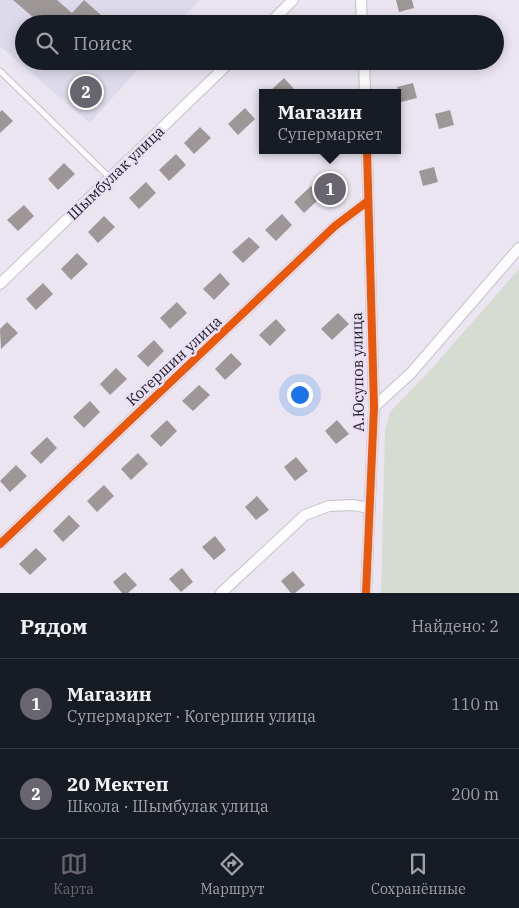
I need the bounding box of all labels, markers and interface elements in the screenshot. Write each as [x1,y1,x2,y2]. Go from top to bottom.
search box [15,15,504,70]
icon: search [33,29,61,57]
text: Поиск [73,31,132,55]
pin: 2 [70,73,102,111]
popup [259,89,401,154]
text: Магазин [278,100,362,124]
street label: Шымбулак улица [63,121,168,224]
text: Супермаркет [278,124,382,144]
pin: 1 [314,170,346,208]
street label: Когершин улица [122,312,225,410]
street label: А.Юсупов улица [347,312,368,432]
your location [287,382,313,408]
text: Рядом [20,612,88,640]
text: Найдено: 2 [411,616,499,636]
text: Магазин [67,682,152,706]
text: 1 [31,694,41,714]
text: 110 m [451,694,499,714]
text: Супермаркет · Когершин улица [67,706,316,726]
text: 20 Мектеп [67,772,169,796]
text: 2 [31,784,41,804]
text: 200 m [451,784,499,804]
text: Школа · Шымбулак улица [67,796,269,816]
tab: Карта [53,850,94,898]
tab: Маршрут [200,850,264,898]
tab: Сохранённые [371,850,466,898]

